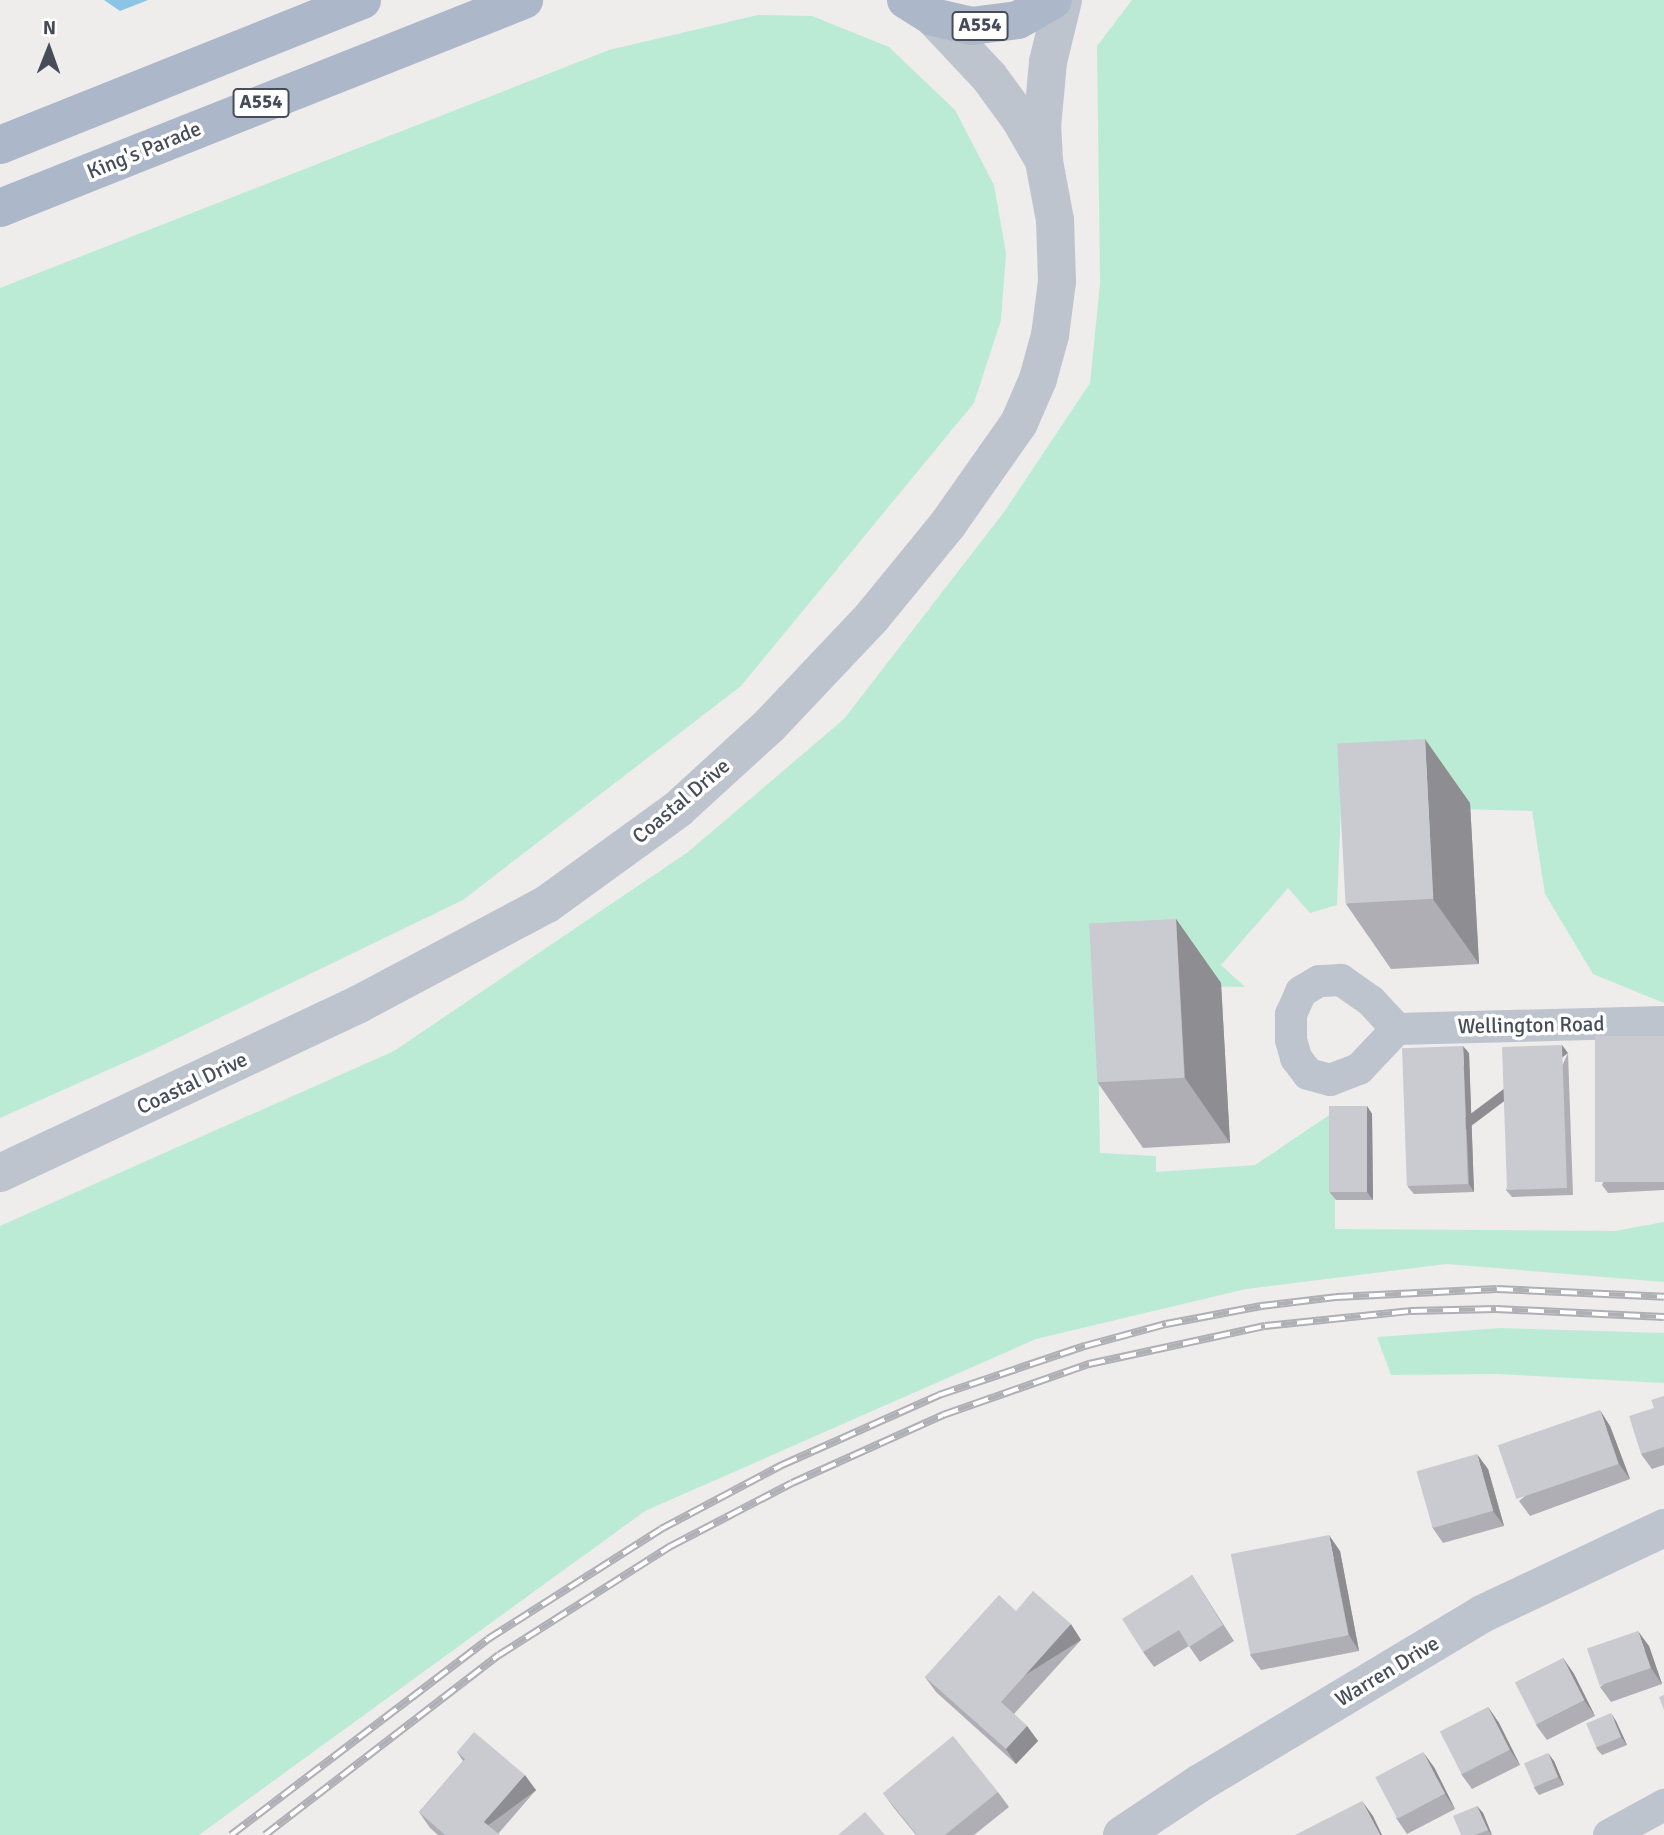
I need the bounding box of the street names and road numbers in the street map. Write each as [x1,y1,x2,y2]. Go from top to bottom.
road number: A554 [950,10,1010,42]
road number: A554 [231,88,291,118]
street label: King's Parade [83,116,205,184]
street label: Coastal Drive [627,753,735,849]
street label: Wellington Road [1457,1011,1605,1039]
street label: Coastal Drive [133,1046,251,1120]
street label: Warren Drive [1331,1630,1443,1712]

